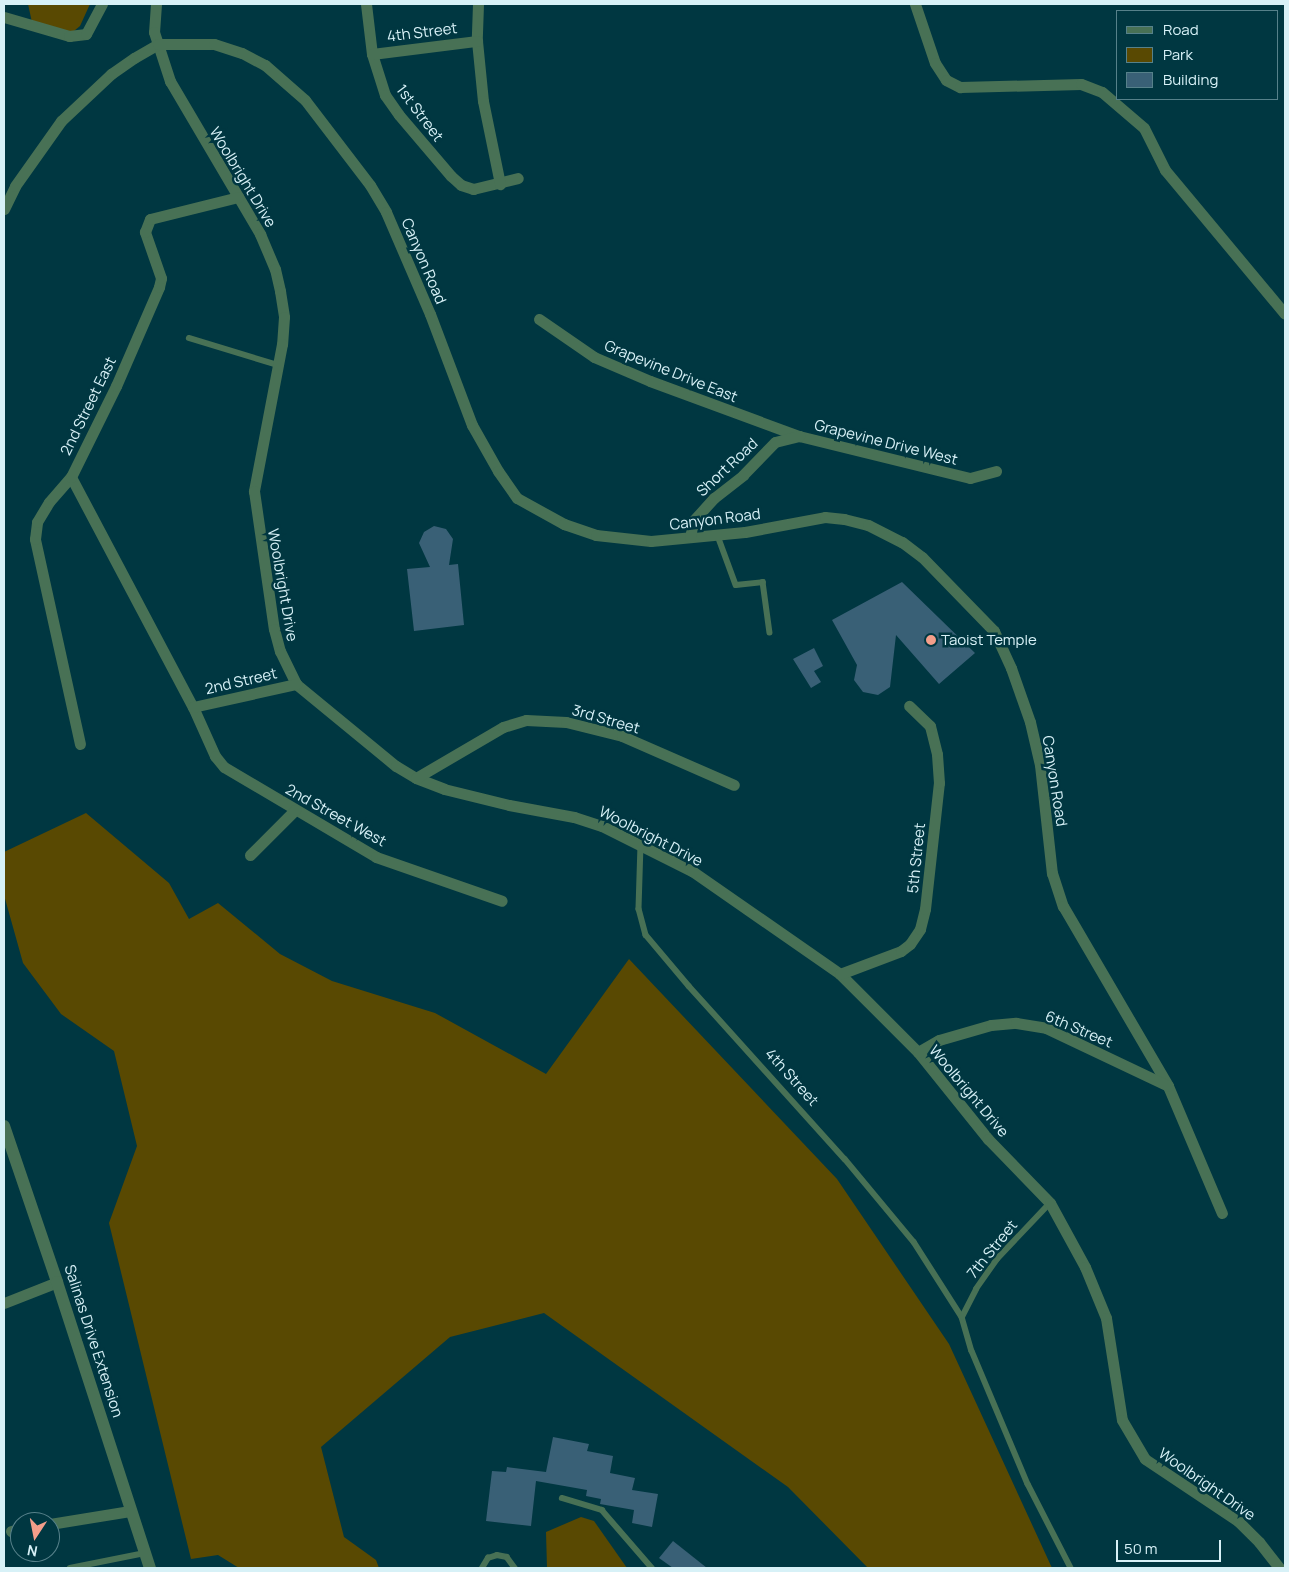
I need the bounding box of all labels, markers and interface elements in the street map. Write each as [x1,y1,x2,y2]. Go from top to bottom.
legend [1116,10,1279,100]
street label: 4th Street [386,19,458,45]
text: Road [1163,19,1199,40]
text: Park [1163,44,1193,65]
text: Building [1163,69,1218,90]
street label: 1st Street [393,81,447,145]
street label: Woolbright Drive [206,123,280,231]
street label: Canyon Road [398,215,450,307]
street label: Grapevine Drive East [602,336,740,406]
street label: 2nd Street East [56,354,120,458]
street label: Grapevine Drive West [813,415,959,469]
street label: Short Road [693,434,761,500]
street label: Canyon Road [668,504,762,534]
street label: Woolbright Drive [264,527,302,643]
place label: Taoist Temple [941,631,1037,649]
marker: Taoist Temple [925,634,937,646]
street label: 2nd Street [203,664,279,698]
street label: 3rd Street [570,701,642,737]
street label: Canyon Road [1039,734,1071,828]
street label: 2nd Street West [283,780,389,850]
street label: Woolbright Drive [596,802,706,870]
street label: 5th Street [903,822,929,894]
street label: 6th Street [1043,1007,1115,1051]
street label: Woolbright Drive [925,1042,1013,1140]
street label: 4th Street [762,1045,822,1109]
street label: 7th Street [963,1216,1021,1282]
street label: Salinas Drive Extension [61,1262,127,1420]
street label: Woolbright Drive [1155,1444,1259,1524]
north arrow [10,1512,60,1562]
scale bar [1119,1530,1224,1562]
text: 50 m [1124,1538,1158,1559]
text: N [25,1541,39,1562]

